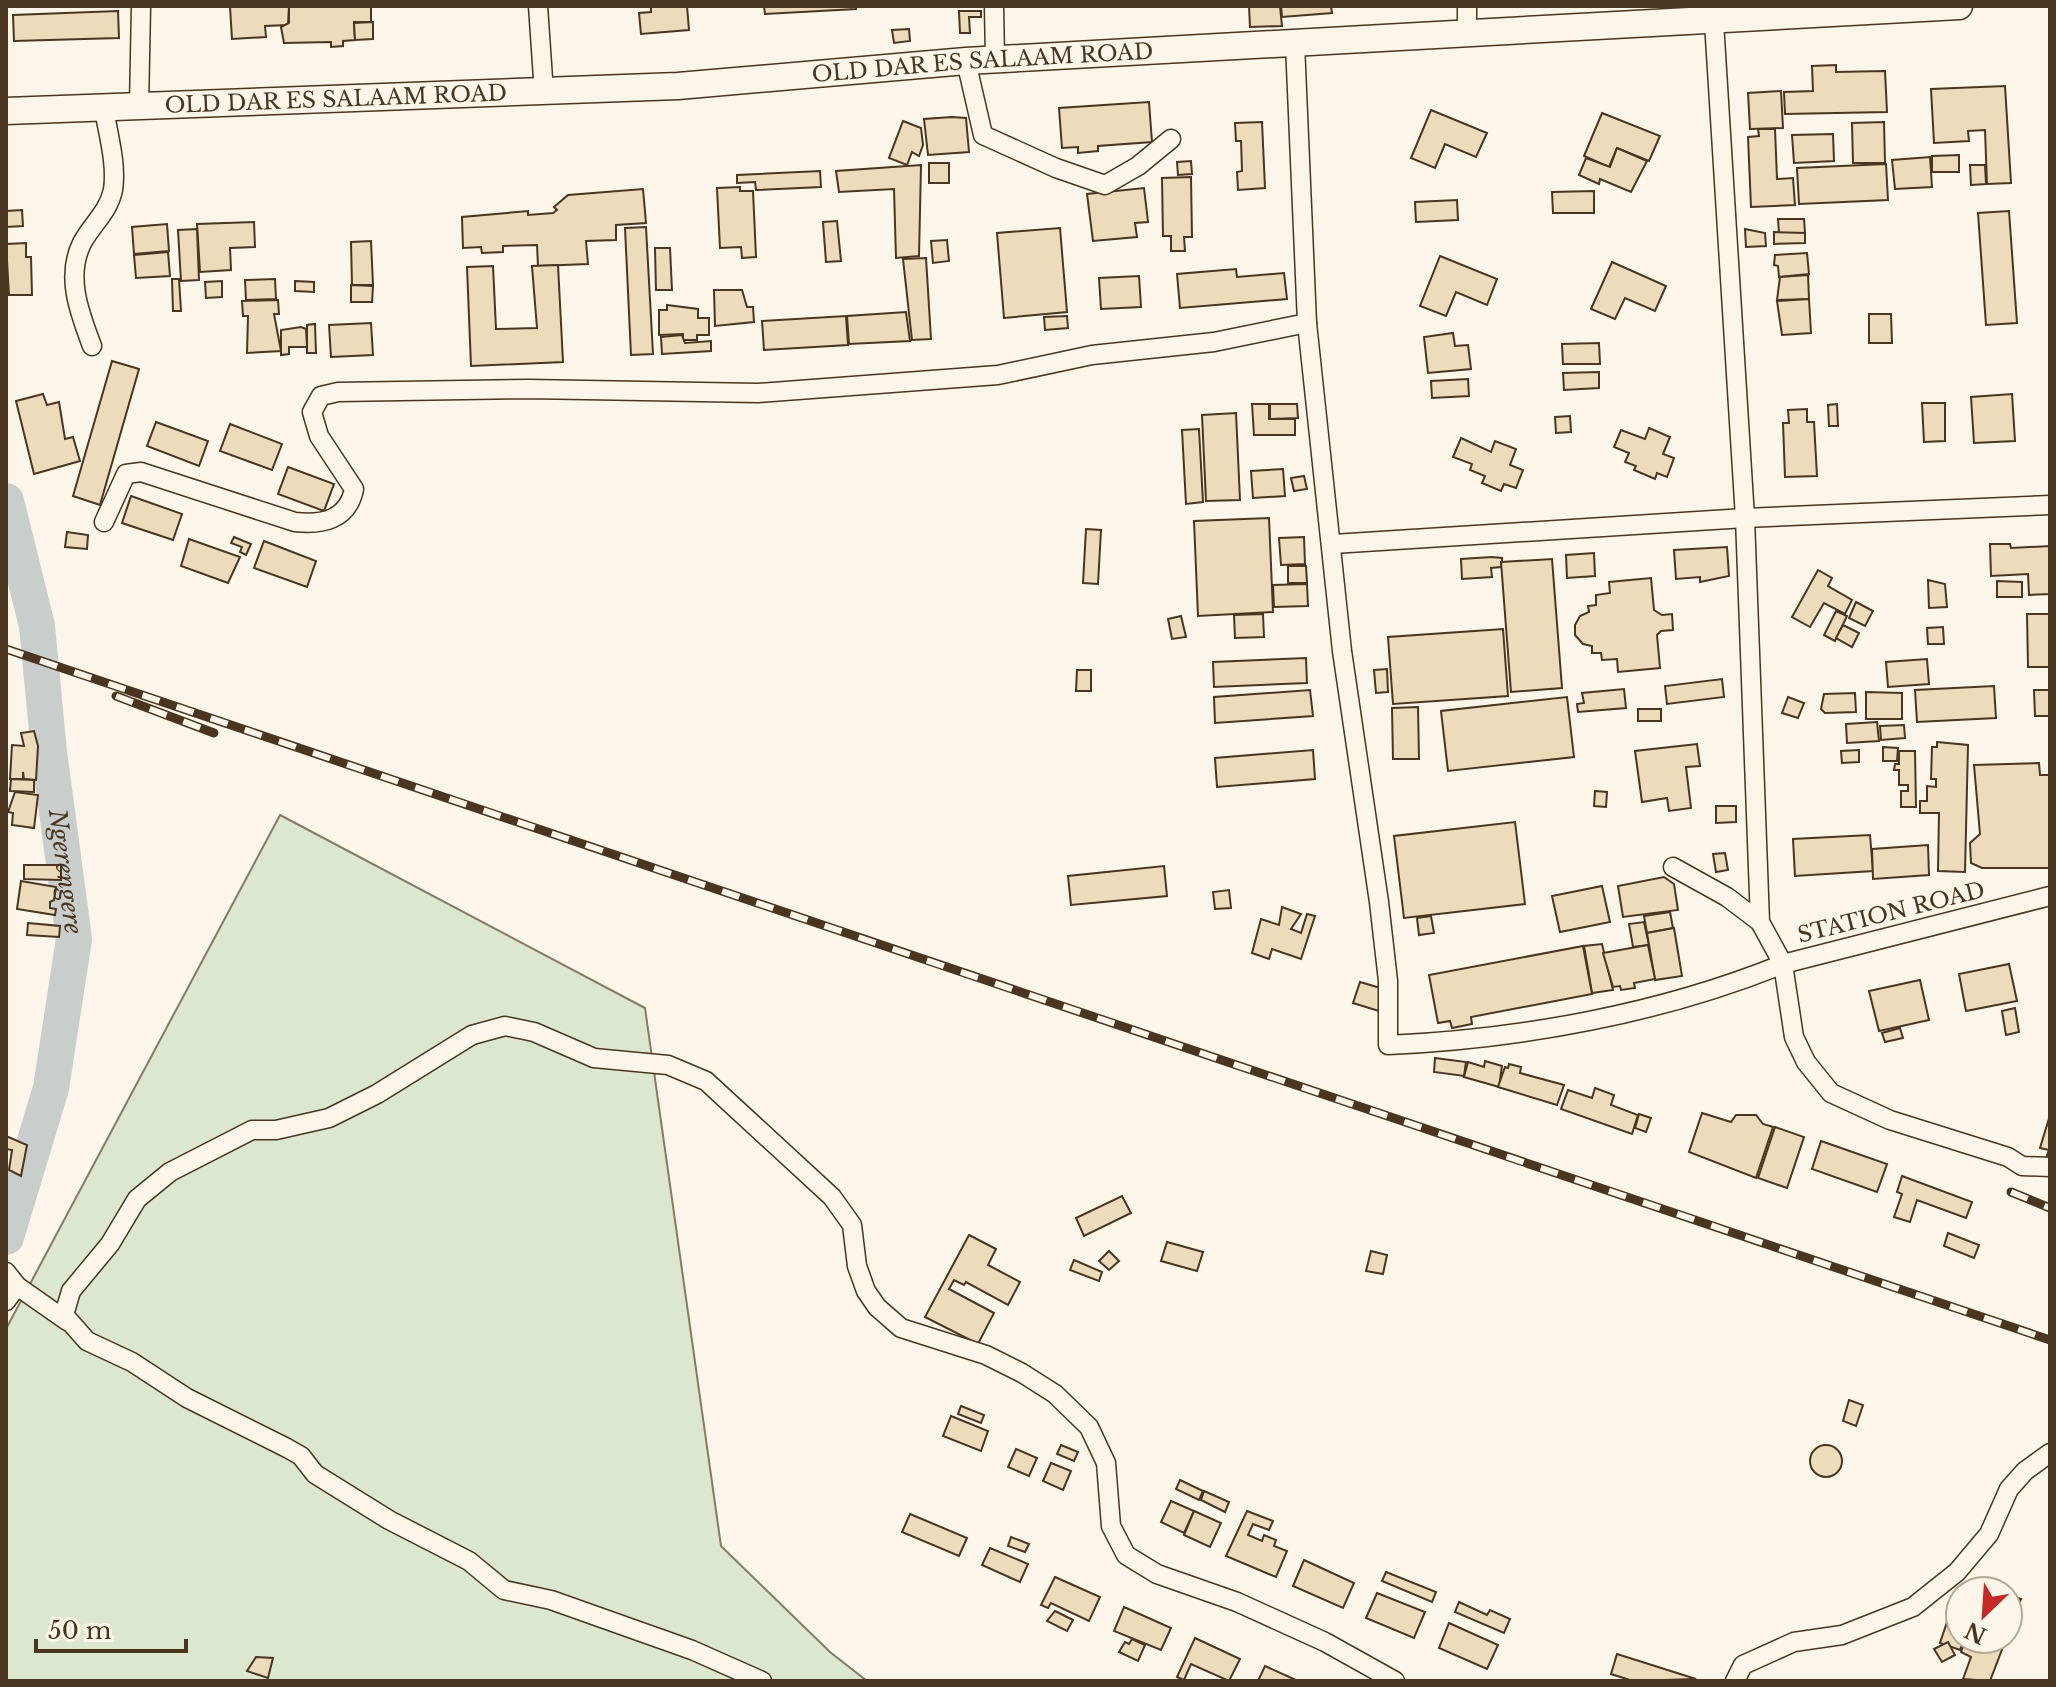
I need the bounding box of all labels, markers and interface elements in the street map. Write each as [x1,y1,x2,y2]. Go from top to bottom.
street label: OLD DAR ES SALAAM ROAD [811,38,1154,88]
street label: OLD DAR ES SALAAM ROAD [164,79,507,119]
water label: Ngerengere [43,806,88,936]
street label: STATION ROAD [1795,876,1988,949]
north arrow [1944,1575,2024,1655]
scale bar [36,1603,186,1653]
text: 50 m [48,1616,112,1645]
text: N [1960,1616,1991,1649]

